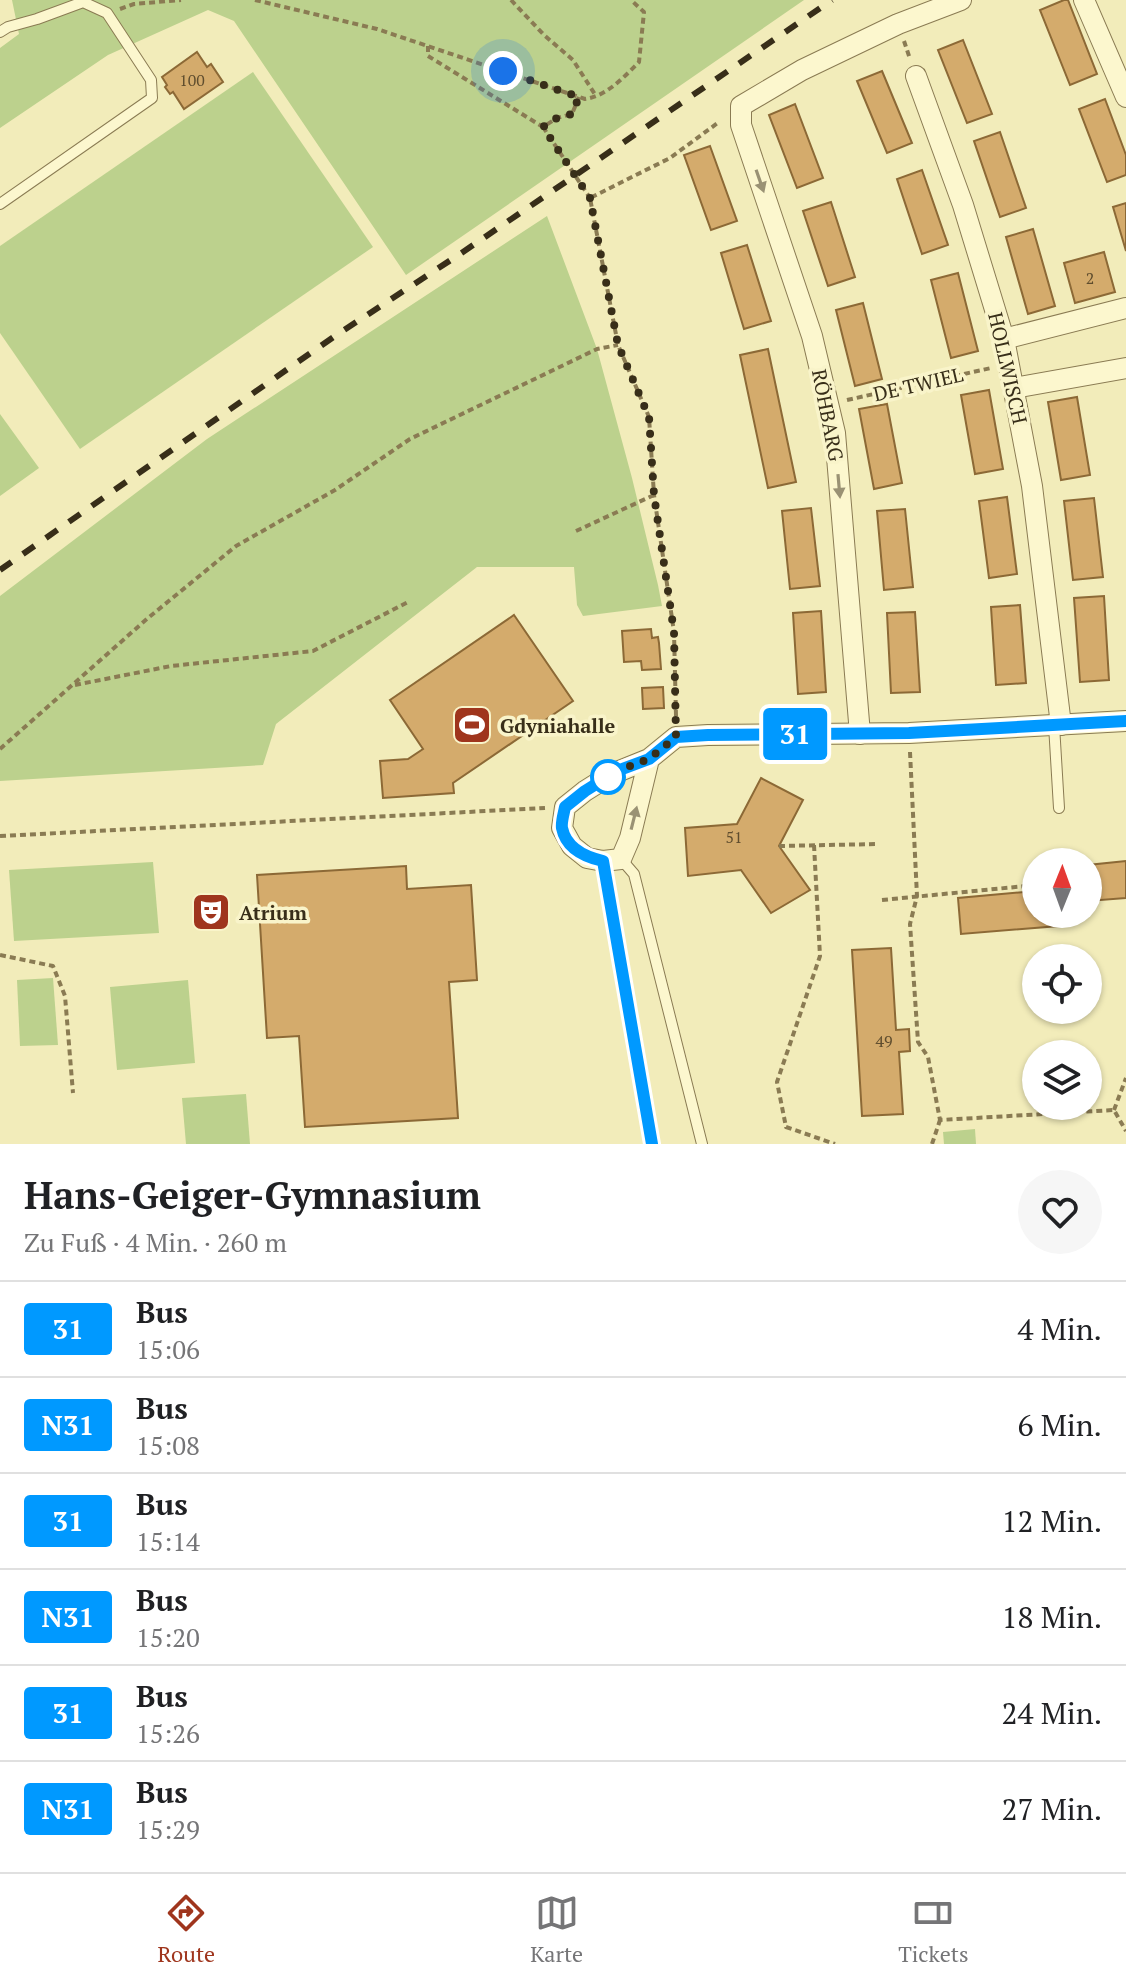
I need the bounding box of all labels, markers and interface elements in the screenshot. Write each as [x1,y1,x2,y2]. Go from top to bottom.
your location [483,51,523,91]
house number: 100 [179,69,205,91]
one-way arrow [755,170,767,194]
house number: 2 [1086,267,1094,289]
street label: HOLLWISCH [982,309,1034,427]
street label: DE TWIEL [870,361,966,407]
street label: RÖHBARG [806,367,850,464]
one-way arrow [833,474,846,499]
sports icon: Gdyniahalle [451,704,493,746]
line badge: 31 [759,708,831,760]
place label: Gdyniahalle [500,712,616,739]
text: 31 [779,715,811,752]
unlabelled marker [591,760,625,794]
one-way arrow [629,805,641,830]
house number: 51 [725,826,743,848]
north arrow [1022,848,1102,928]
map controls [1022,848,1102,1120]
theatre icon: Atrium [190,891,232,933]
place label: Atrium [239,899,307,926]
button: locate [1022,944,1102,1024]
house number: 49 [875,1030,893,1052]
button: layers [1022,1040,1102,1120]
text: Hans-Geiger-Gymnasium [24,1170,481,1220]
button: heart [1018,1170,1102,1254]
text: Zu Fuß · 4 Min. · 260 m [24,1225,287,1259]
text: Bus [136,1292,188,1332]
text: 4 Min. [1017,1309,1102,1349]
text: 31 [52,1310,84,1347]
text: 15:06 [136,1332,200,1366]
text: Bus [136,1388,188,1428]
text: 6 Min. [1017,1405,1102,1445]
text: N31 [42,1406,94,1443]
text: 15:08 [136,1428,200,1462]
text: Bus [136,1484,188,1524]
text: 12 Min. [1002,1501,1102,1541]
text: 31 [52,1502,84,1539]
text: 15:14 [136,1524,200,1558]
text: Bus [136,1580,188,1620]
text: 18 Min. [1002,1597,1102,1637]
text: N31 [42,1598,94,1635]
text: 15:20 [136,1620,200,1654]
text: Bus [136,1676,188,1716]
text: 24 Min. [1002,1693,1102,1733]
text: 31 [52,1694,84,1731]
text: 15:26 [136,1716,200,1750]
text: Bus [136,1772,188,1812]
text: 27 Min. [1002,1789,1102,1829]
text: N31 [42,1790,94,1827]
text: 15:29 [136,1812,200,1846]
tab: Route [158,1891,215,1968]
tab: Karte [530,1891,583,1968]
tab: Tickets [898,1891,968,1968]

